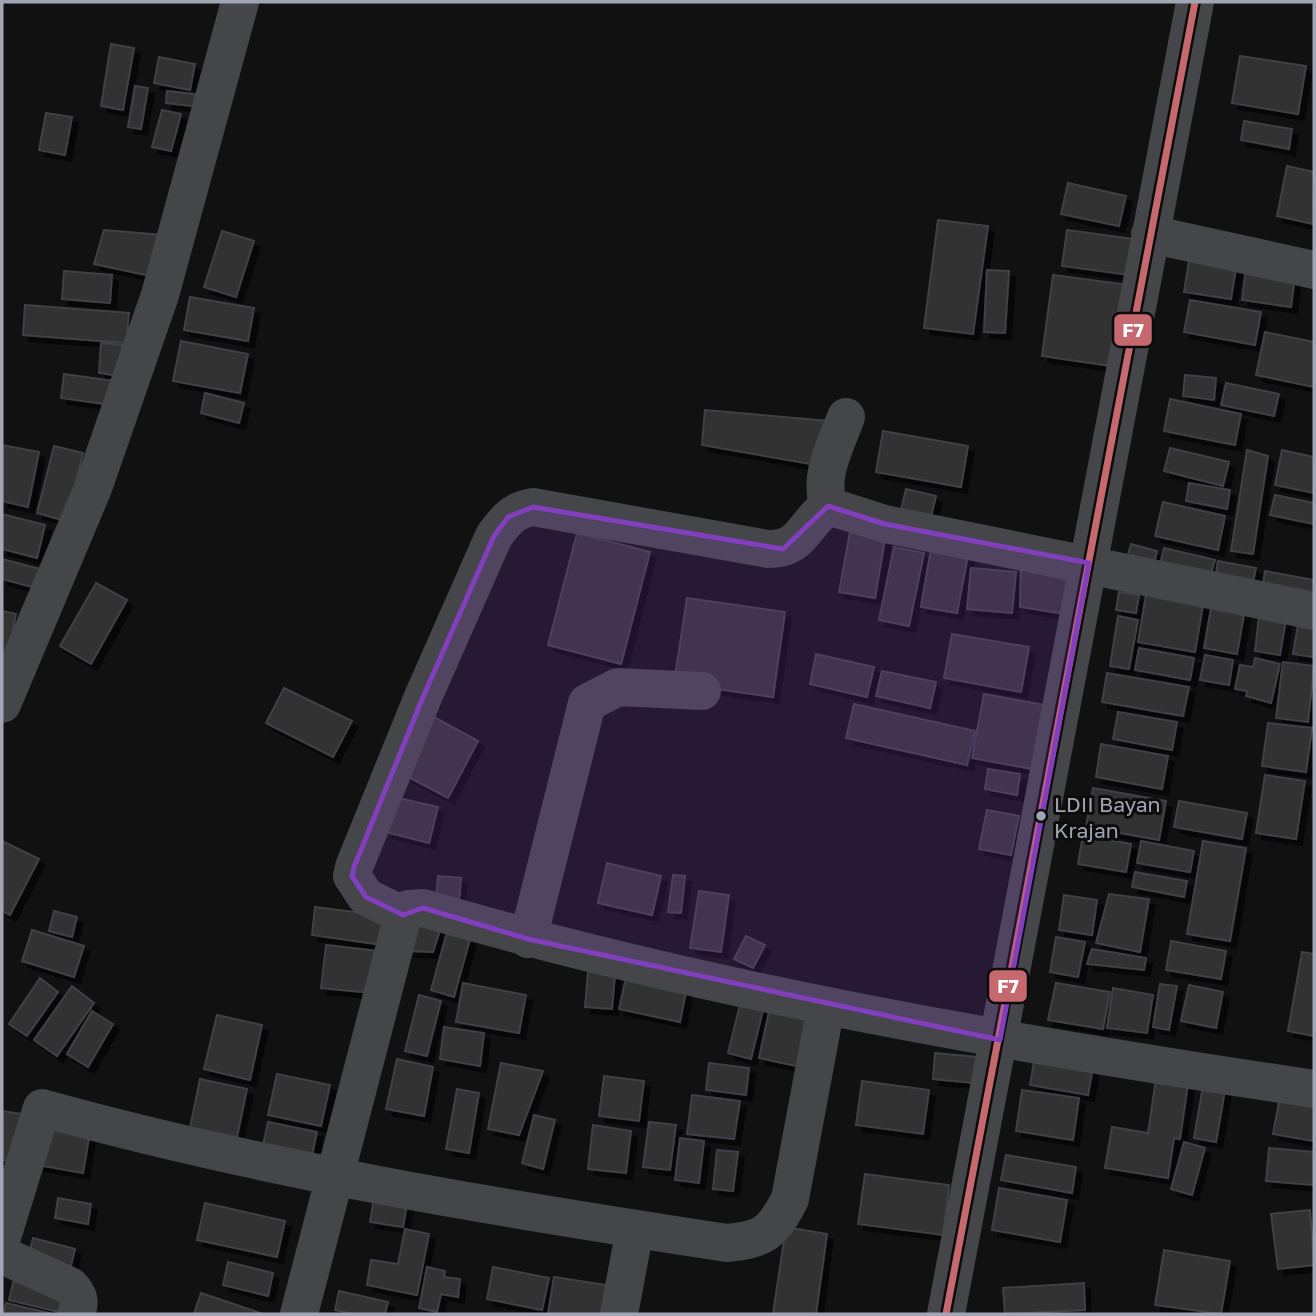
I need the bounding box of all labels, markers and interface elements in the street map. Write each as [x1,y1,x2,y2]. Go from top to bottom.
line badge: F7 [1113,313,1153,347]
text: F7 [1122,318,1144,341]
place label: LDII Bayan Krajan [1054,791,1161,843]
marker: LDII Bayan Krajan [1034,809,1048,823]
line badge: F7 [988,969,1028,1003]
text: F7 [997,974,1019,997]

